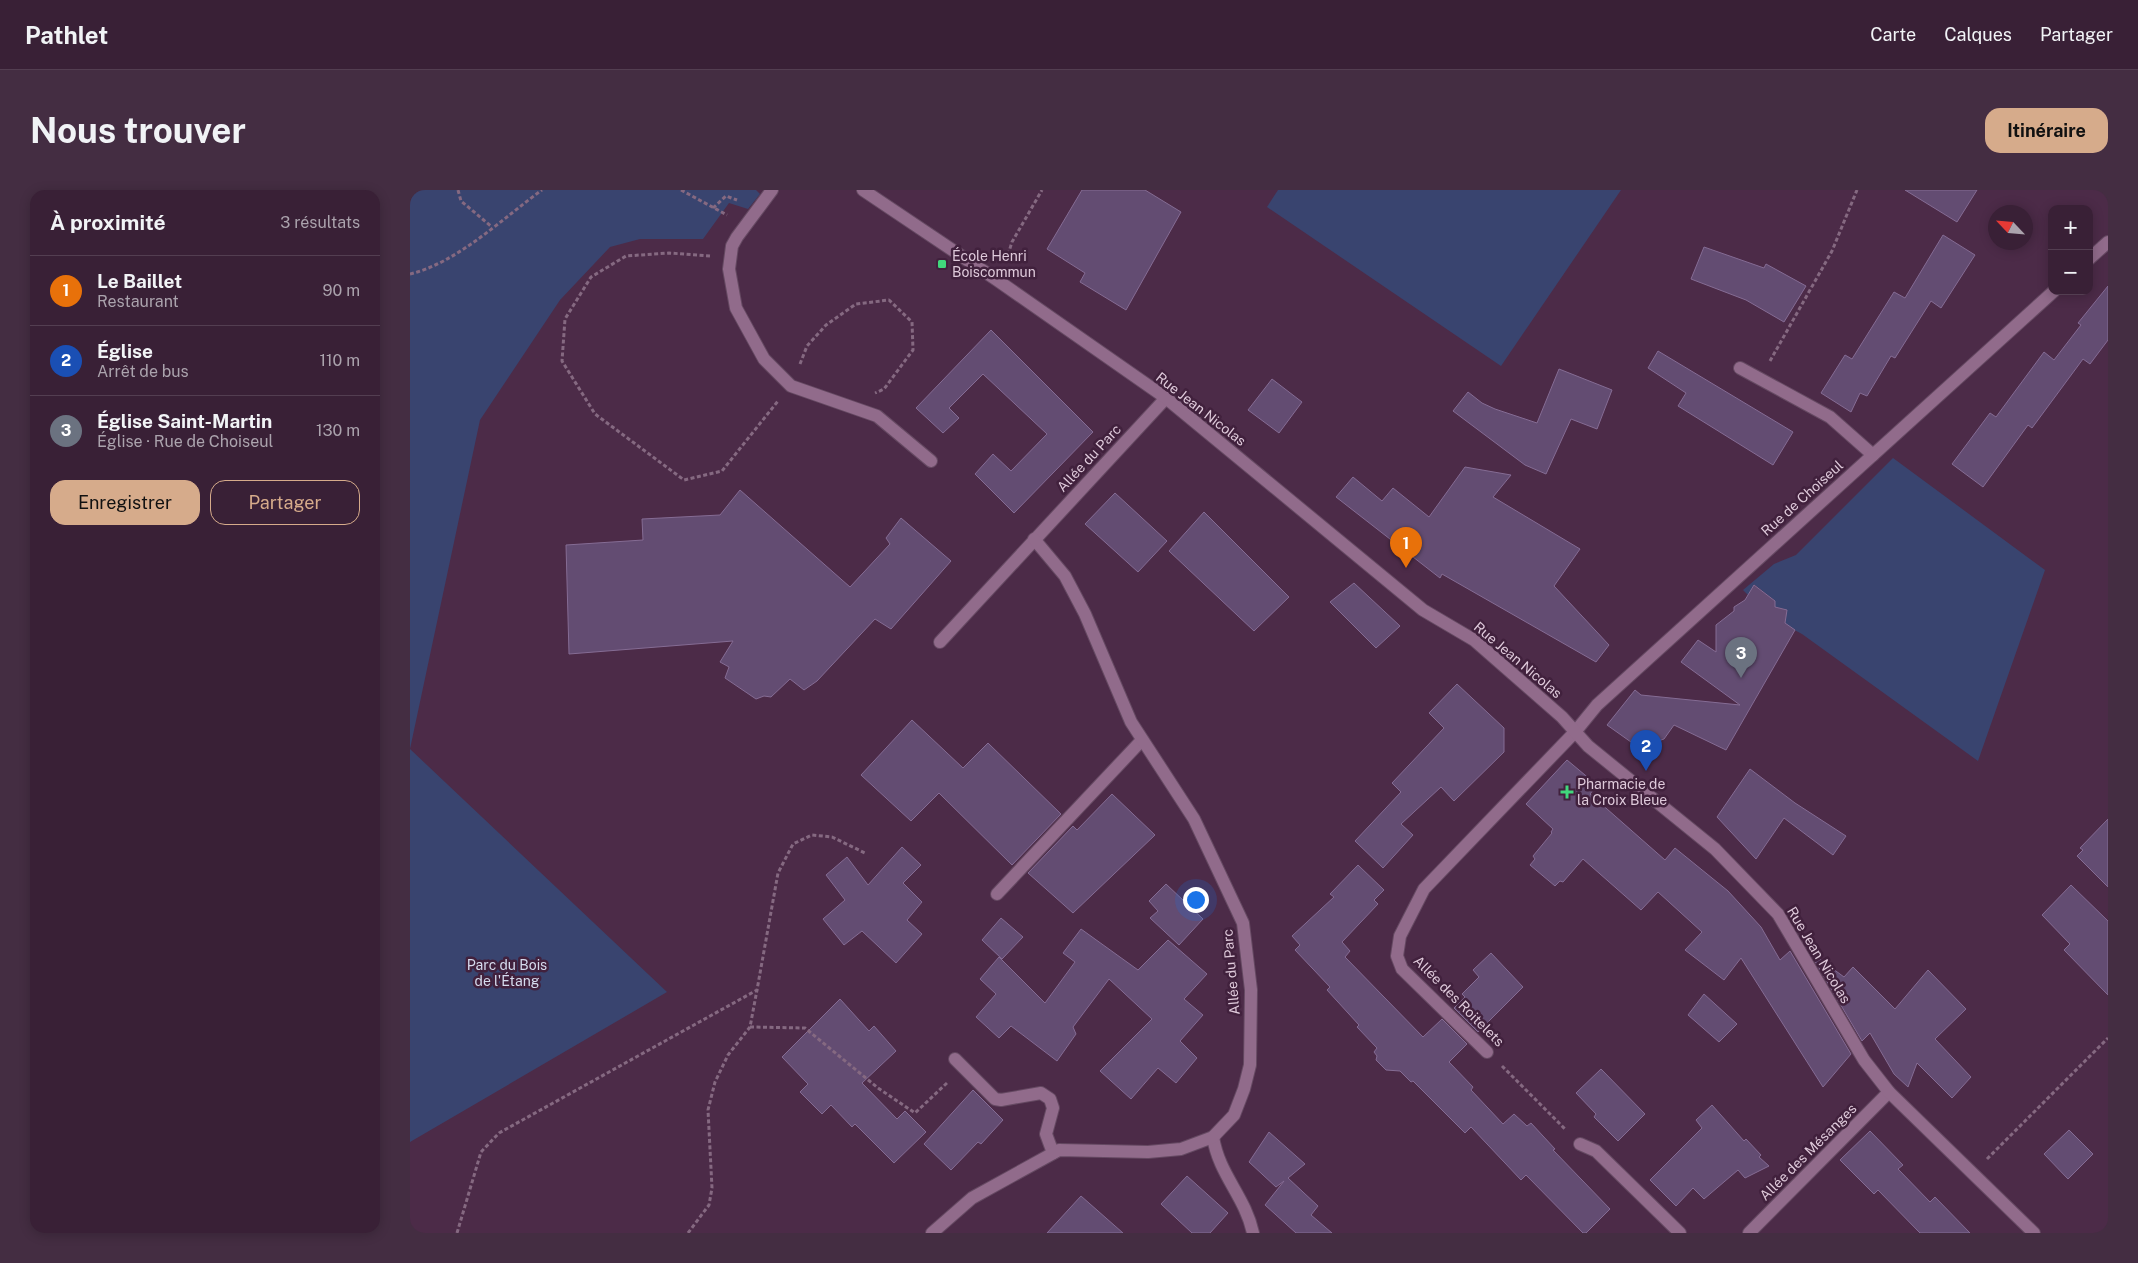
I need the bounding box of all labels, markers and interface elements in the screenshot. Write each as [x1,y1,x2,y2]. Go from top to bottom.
text: Pathlet [25,21,108,49]
text: Carte [1870,24,1916,45]
text: Calques [1944,24,2012,45]
text: Partager [2040,24,2113,45]
button: Itinéraire [1985,108,2108,153]
text: Nous trouver [30,110,246,151]
north arrow [1988,205,2033,250]
map controls [2048,205,2093,295]
button: + [2048,205,2093,250]
text: À proximité [50,210,166,235]
text: 3 résultats [280,213,360,232]
place label: École Henri Boiscommun [952,247,1036,280]
button: − [2048,250,2093,295]
marker: École Henri Boiscommun [936,258,948,270]
text: Le Baillet [97,270,182,292]
text: 1 [63,281,69,300]
text: 90 m [323,281,360,300]
text: Restaurant [97,292,179,311]
text: Église [97,340,153,362]
text: 2 [61,351,71,370]
text: 110 m [319,351,360,370]
text: Arrêt de bus [97,362,189,381]
street label: Rue Jean Nicolas [1153,369,1249,449]
text: Église Saint-Martin [97,410,272,432]
text: 3 [61,421,71,440]
text: 130 m [316,421,360,440]
street label: Allée du Parc [1054,421,1124,495]
text: Église · Rue de Choiseul [97,432,273,451]
street label: Rue de Choiseul [1758,457,1846,539]
button: Enregistrer [50,480,200,525]
button: Partager [210,480,360,525]
pin: 1 [1390,527,1422,568]
street label: Rue Jean Nicolas [1471,619,1565,701]
pin: 3 [1725,637,1757,678]
pin: 2 [1630,730,1662,771]
place label: Pharmacie de la Croix Bleue [1577,776,1667,808]
marker: Pharmacie de la Croix Bleue [1561,786,1573,798]
your location [1183,887,1209,913]
street label: Rue Jean Nicolas [1784,904,1854,1006]
street label: Allée du Parc [1219,928,1243,1016]
street label: Allée des Roitelets [1410,952,1508,1050]
park label: Parc du Bois de l'Étang [467,957,547,989]
street label: Allée des Mésanges [1756,1100,1860,1204]

